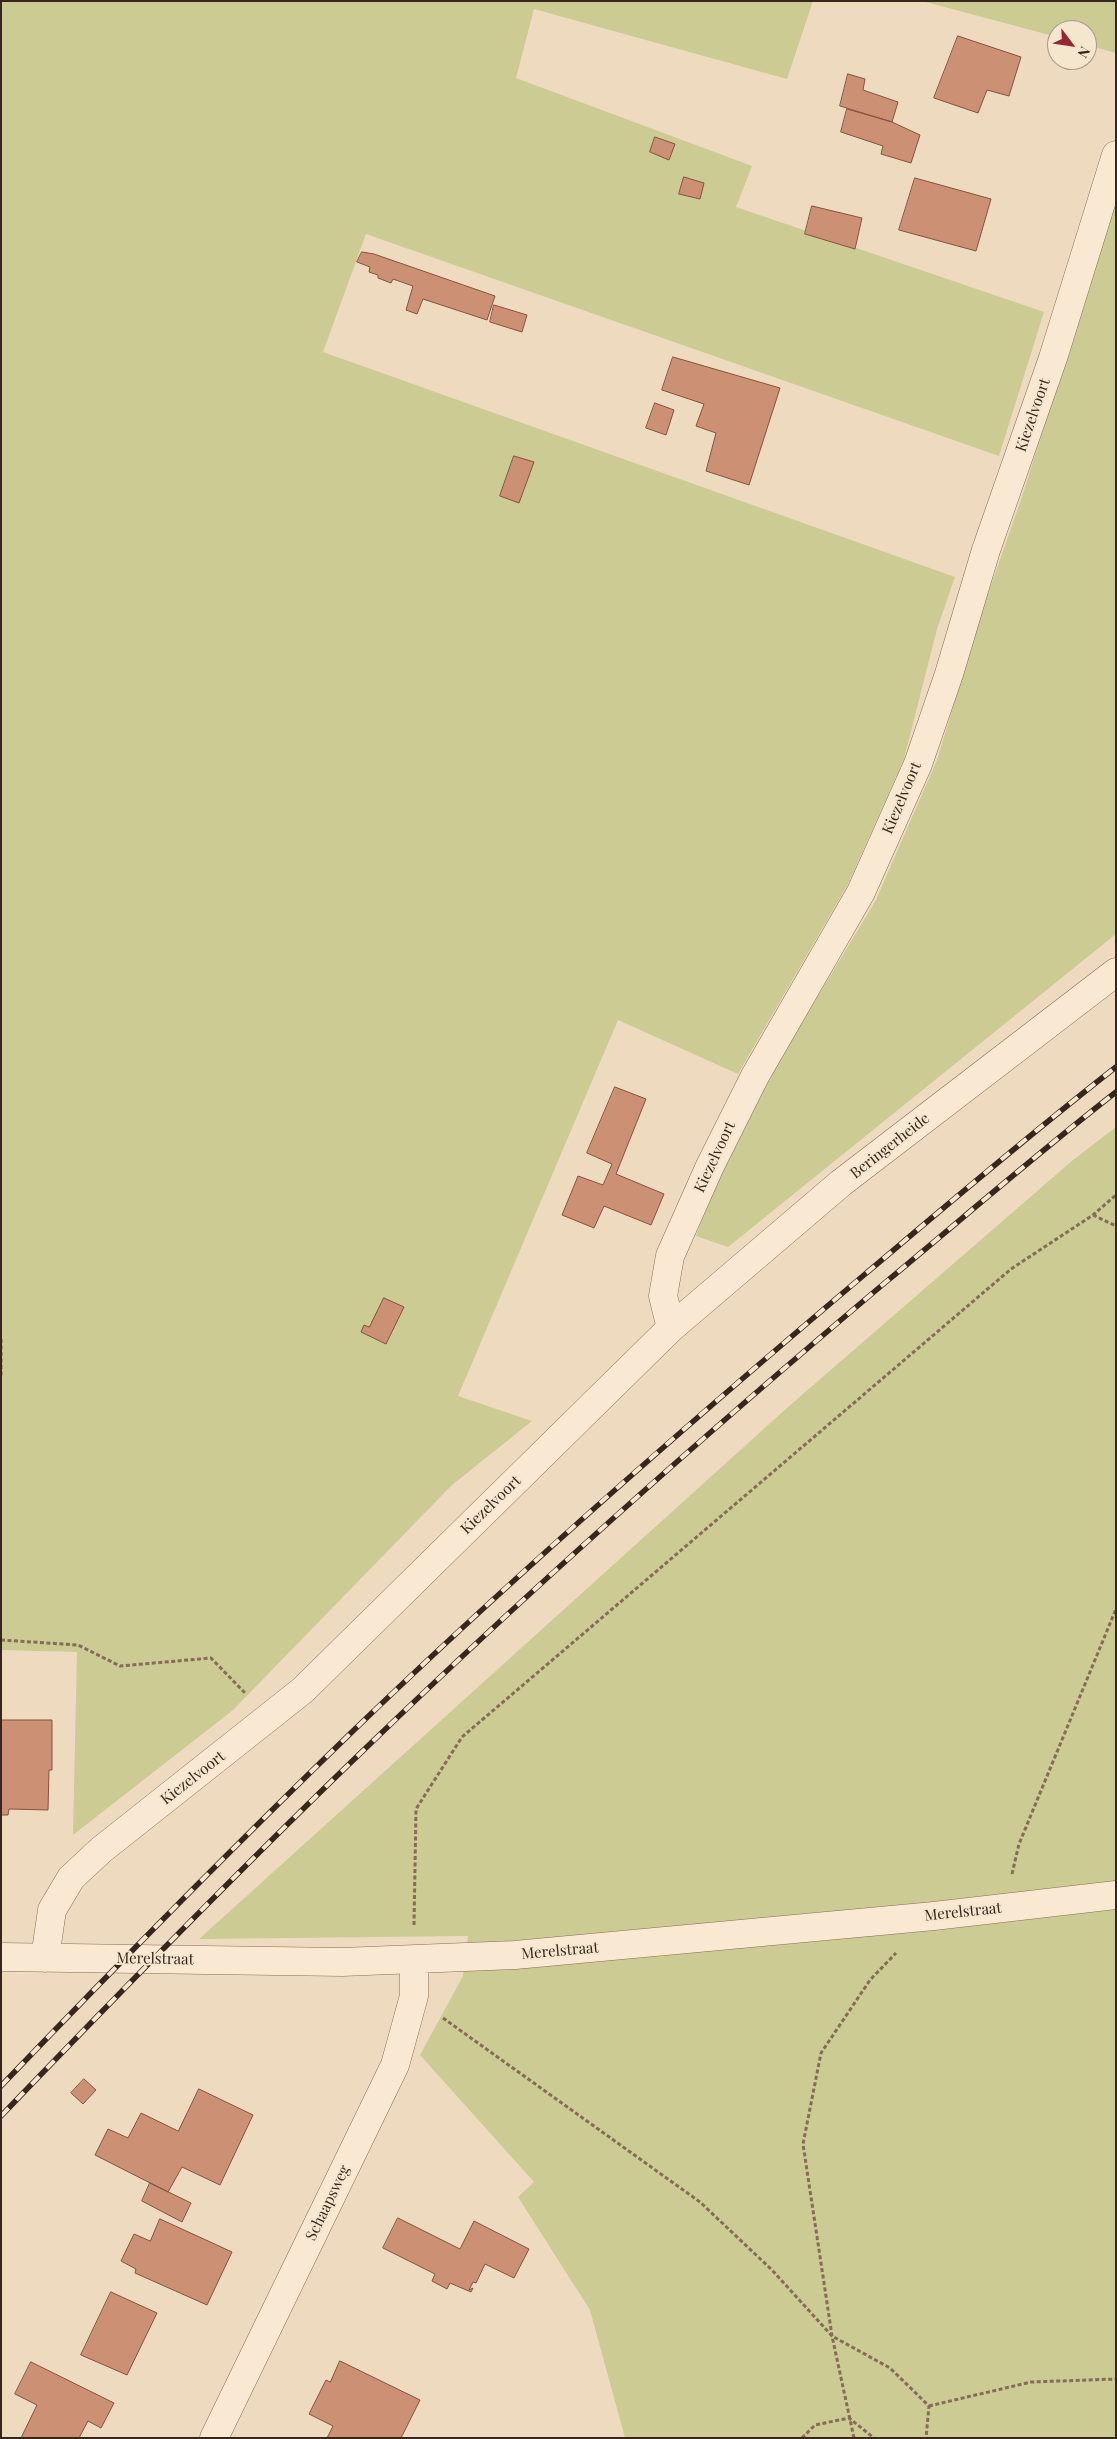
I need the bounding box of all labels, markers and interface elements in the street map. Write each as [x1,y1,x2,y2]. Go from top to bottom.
north arrow [1047,20,1097,70]
text: N [1074,43,1095,62]
street label: Kiezelvoort [1012,376,1054,454]
street label: Kiezelvoort [879,759,925,837]
street label: Beringerheide [847,1109,933,1183]
street label: Kiezelvoort [691,1119,739,1195]
street label: Kiezelvoort [457,1472,525,1538]
street label: Kiezelvoort [157,1747,229,1809]
street label: Merelstraat [923,1899,1003,1925]
street label: Merelstraat [521,1939,599,1963]
street label: Merelstraat [116,1949,194,1969]
street label: Schaapsweg [302,2162,354,2244]

